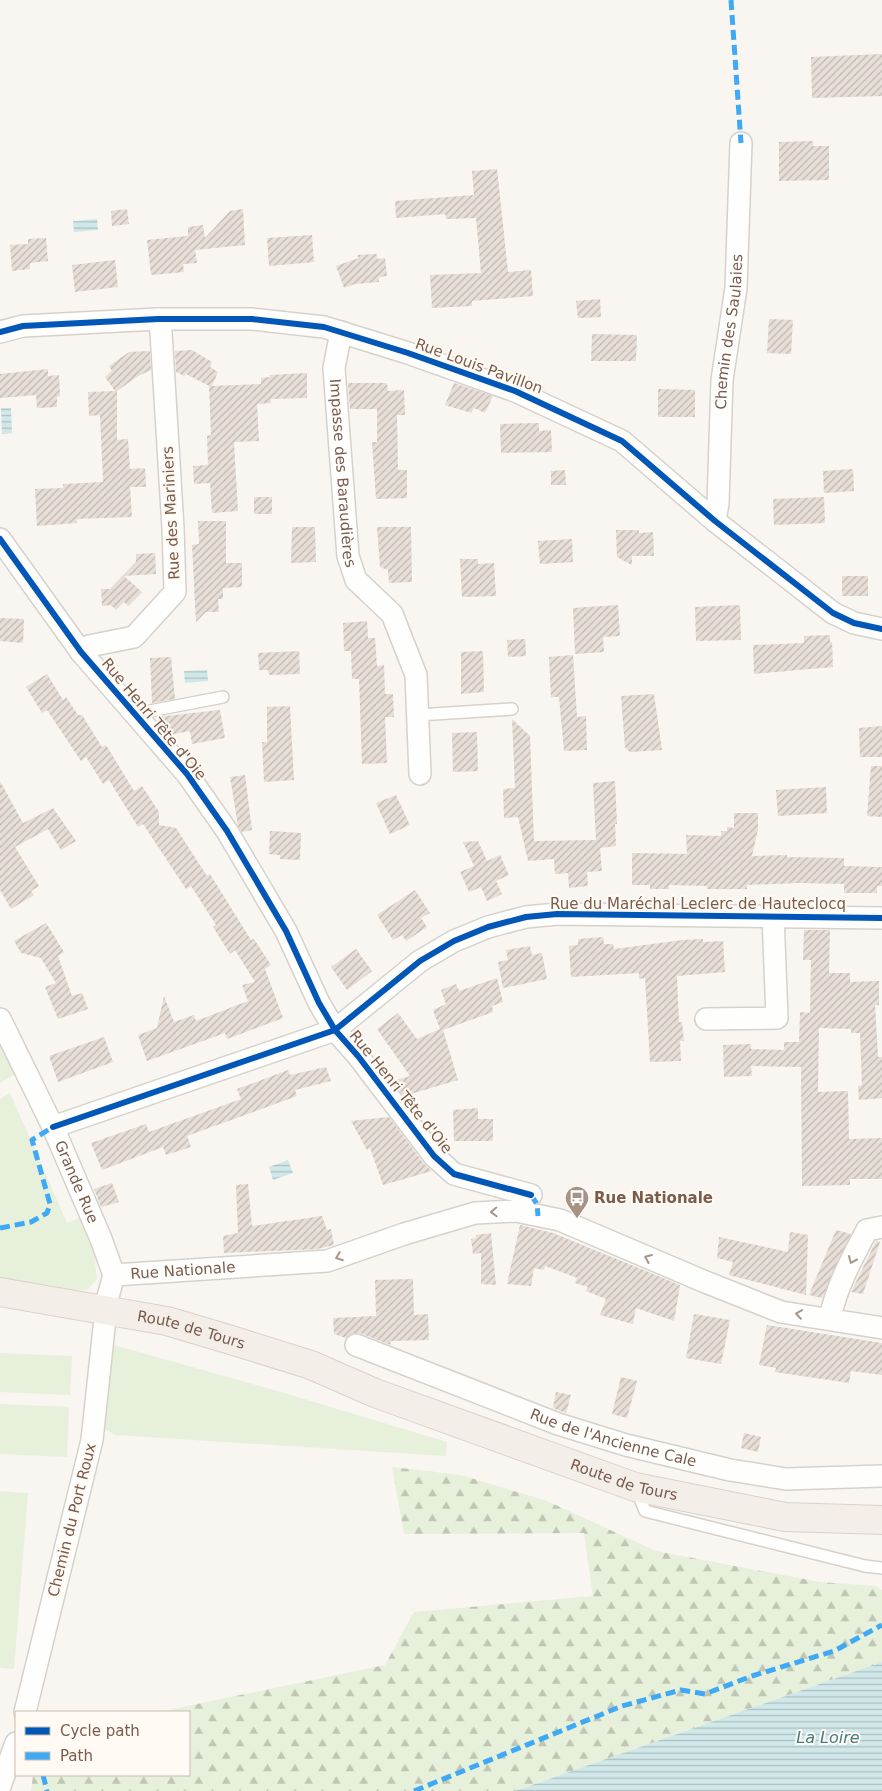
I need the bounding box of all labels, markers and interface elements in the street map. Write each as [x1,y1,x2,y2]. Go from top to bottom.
street label: Chemin des Saulaies [712,254,746,410]
street label: Rue Louis Pavillon [413,335,545,397]
street label: Impasse des Baraudières [326,378,360,570]
street label: Rue des Mariniers [158,445,183,580]
street label: Rue Henri Tête d'Oie [98,654,210,784]
street label: Rue du Maréchal Leclerc de Hauteclocq [550,895,846,913]
street label: Rue Henri Tête d'Oie [346,1027,456,1157]
street label: Grande Rue [51,1138,102,1226]
bus stop icon: Rue Nationale [564,1185,590,1219]
place label: Rue Nationale [594,1189,713,1207]
one-way arrow [490,1207,498,1217]
one-way arrow [335,1251,343,1261]
one-way arrow [644,1253,653,1264]
one-way arrow [847,1255,858,1264]
street label: Rue Nationale [130,1258,236,1283]
street label: Route de Tours [136,1307,248,1353]
one-way arrow [795,1310,804,1320]
street label: Rue de l'Ancienne Cale [527,1405,698,1471]
street label: Chemin du Port Roux [44,1441,100,1599]
street label: Route de Tours [568,1455,679,1504]
legend [15,1711,190,1776]
text: Cycle path [60,1722,140,1740]
water label: La Loire [796,1728,860,1747]
text: Path [60,1747,93,1765]

